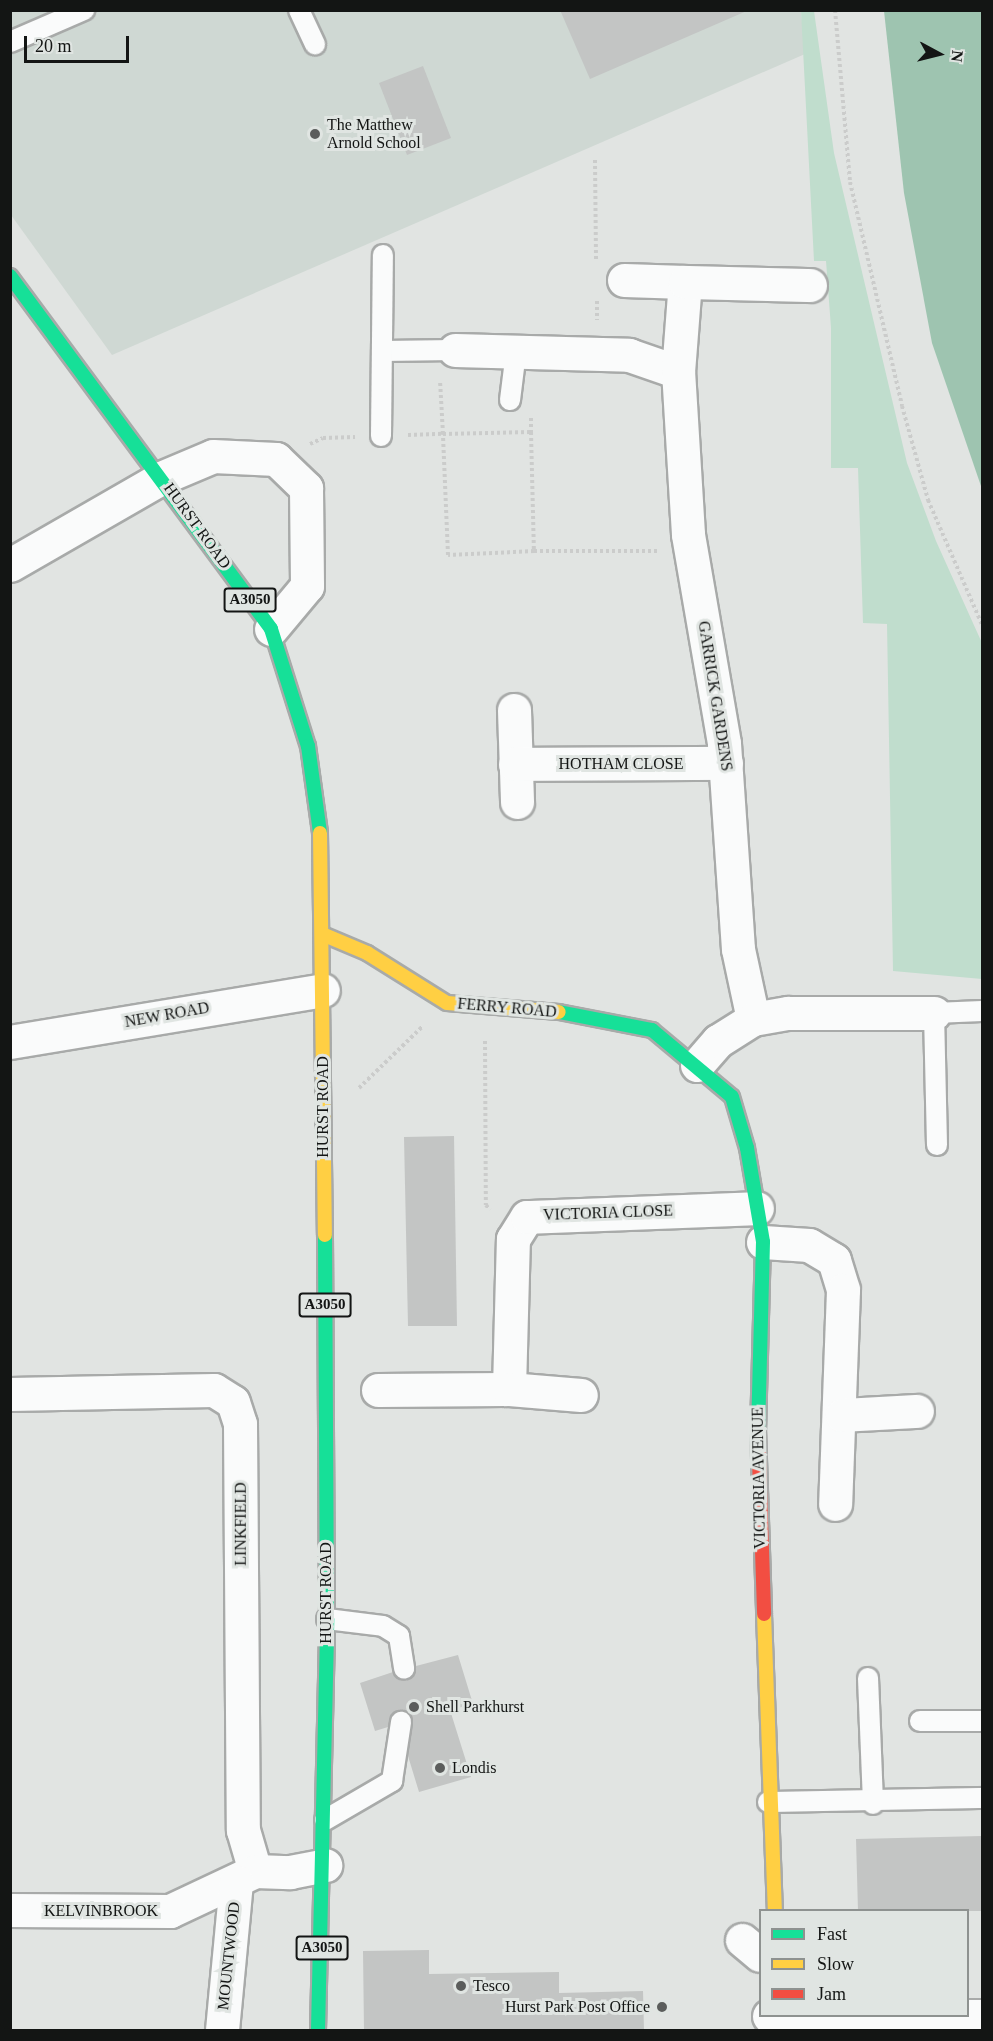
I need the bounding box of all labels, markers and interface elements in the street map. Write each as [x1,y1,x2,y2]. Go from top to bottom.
scale bar [27,24,132,62]
north arrow [909,24,969,84]
text: 20 m [35,36,72,56]
text: N [948,49,967,63]
place label: The Matthew Arnold School [327,115,421,153]
marker: The Matthew Arnold School [308,127,322,141]
street label: HURST ROAD [159,479,235,573]
road number: A3050 [223,588,277,612]
street label: GARRICK GARDENS [694,620,736,772]
street label: HOTHAM CLOSE [559,754,683,774]
street label: FERRY ROAD [456,994,558,1022]
street label: NEW ROAD [123,998,211,1032]
street label: HURST ROAD [313,1056,333,1158]
street label: VICTORIA CLOSE [542,1201,674,1225]
road number: A3050 [298,1293,352,1317]
street label: VICTORIA AVENUE [748,1406,770,1550]
street label: LINKFIELD [231,1482,251,1566]
street label: HURST ROAD [316,1542,336,1644]
place label: Shell Parkhurst [426,1697,524,1717]
marker: Shell Parkhurst [407,1700,421,1714]
place label: Londis [452,1758,496,1778]
marker: Londis [433,1761,447,1775]
street label: KELVINBROOK [44,1901,158,1921]
street label: MOUNTWOOD [214,1901,244,2011]
legend [759,1909,969,2017]
text: Fast [817,1924,847,1944]
road number: A3050 [295,1936,349,1960]
text: Slow [817,1954,854,1974]
place label: Tesco [473,1976,510,1996]
marker: Tesco [454,1979,468,1993]
text: Jam [817,1984,846,2004]
place label: Hurst Park Post Office [505,1997,650,2017]
marker: Hurst Park Post Office [655,2000,669,2014]

